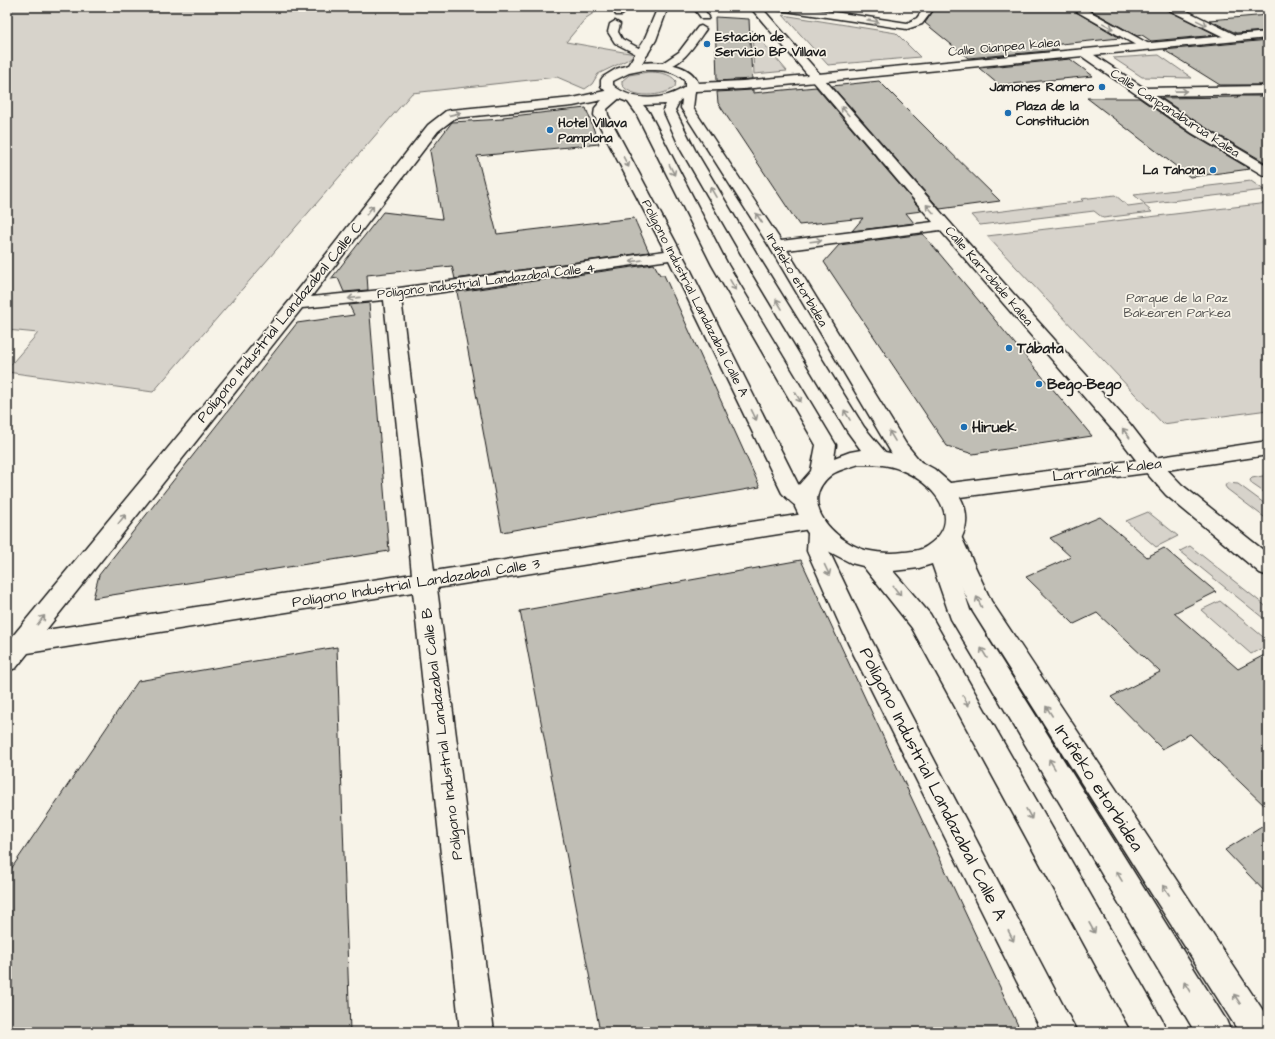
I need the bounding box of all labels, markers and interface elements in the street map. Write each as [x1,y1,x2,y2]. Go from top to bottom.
one-way arrow [866,17,879,25]
one-way arrow [1196,19,1208,27]
one-way arrow [1102,22,1114,30]
place label: Estación de Servicio BP Villava [714,28,826,61]
street label: Calle Oianpea kalea [947,33,1061,61]
marker: Estación de Servicio BP Villava [702,39,712,49]
street label: Calle Canpanaburua kalea [1107,64,1244,162]
place label: Jamones Romero [989,78,1095,96]
marker: Jamones Romero [1097,82,1107,92]
one-way arrow [1174,87,1187,95]
place label: Plaza de la Constitución [1016,97,1089,130]
one-way arrow [840,106,849,116]
marker: Plaza de la Constitución [1003,108,1013,118]
one-way arrow [448,110,461,118]
place label: Hotel Villava Pamplona [558,114,627,148]
marker: Hotel Villava Pamplona [545,125,555,135]
one-way arrow [622,156,630,168]
place label: La Tahona [1143,161,1205,179]
one-way arrow [669,164,676,176]
marker: La Tahona [1208,165,1218,175]
one-way arrow [708,186,716,198]
street label: Polígono Industrial Landazabal Calle A [636,196,753,401]
one-way arrow [926,203,935,214]
one-way arrow [365,204,374,215]
one-way arrow [754,212,763,223]
street label: Polígono Industrial Landazabal Calle C [192,216,369,428]
street label: Calle Karrobide kalea [941,222,1038,330]
street label: Iruñeko etorbidea [762,230,832,330]
one-way arrow [809,237,822,245]
one-way arrow [630,257,643,265]
street label: Polígono Industrial Landazabal Calle 4 [376,259,596,304]
one-way arrow [729,279,737,291]
park label: Parque de la Paz Bakearen Parkea [1123,289,1231,322]
one-way arrow [348,294,361,301]
one-way arrow [774,298,782,310]
place label: Tábata [1016,338,1064,359]
marker: Tábata [1004,343,1014,353]
place label: Bego-Bego [1047,374,1122,397]
marker: Bego-Bego [1034,379,1044,389]
one-way arrow [795,391,803,403]
one-way arrow [751,409,758,421]
one-way arrow [842,409,851,420]
place label: Hiruek [972,417,1017,438]
marker: Hiruek [959,422,969,432]
one-way arrow [1122,428,1131,439]
one-way arrow [887,430,895,442]
street label: Larrainak kalea [1051,453,1163,487]
one-way arrow [118,514,127,524]
street label: Polígono Industrial Landazabal Calle 3 [290,553,542,614]
one-way arrow [824,564,831,576]
one-way arrow [892,586,901,597]
one-way arrow [975,596,982,608]
street label: Polígono Industrial Landazabal Calle B [416,606,469,861]
one-way arrow [36,615,45,625]
street label: Polígono Industrial Landazabal Calle A [852,643,1013,926]
one-way arrow [980,647,988,659]
one-way arrow [962,695,970,707]
one-way arrow [1045,705,1053,717]
street label: Iruñeko etorbidea [1048,720,1150,856]
one-way arrow [1047,758,1055,770]
one-way arrow [1026,808,1033,820]
one-way arrow [1115,870,1123,882]
one-way arrow [1162,885,1170,896]
one-way arrow [1089,922,1097,934]
one-way arrow [1008,930,1015,942]
one-way arrow [1182,981,1190,993]
one-way arrow [1233,994,1241,1005]

